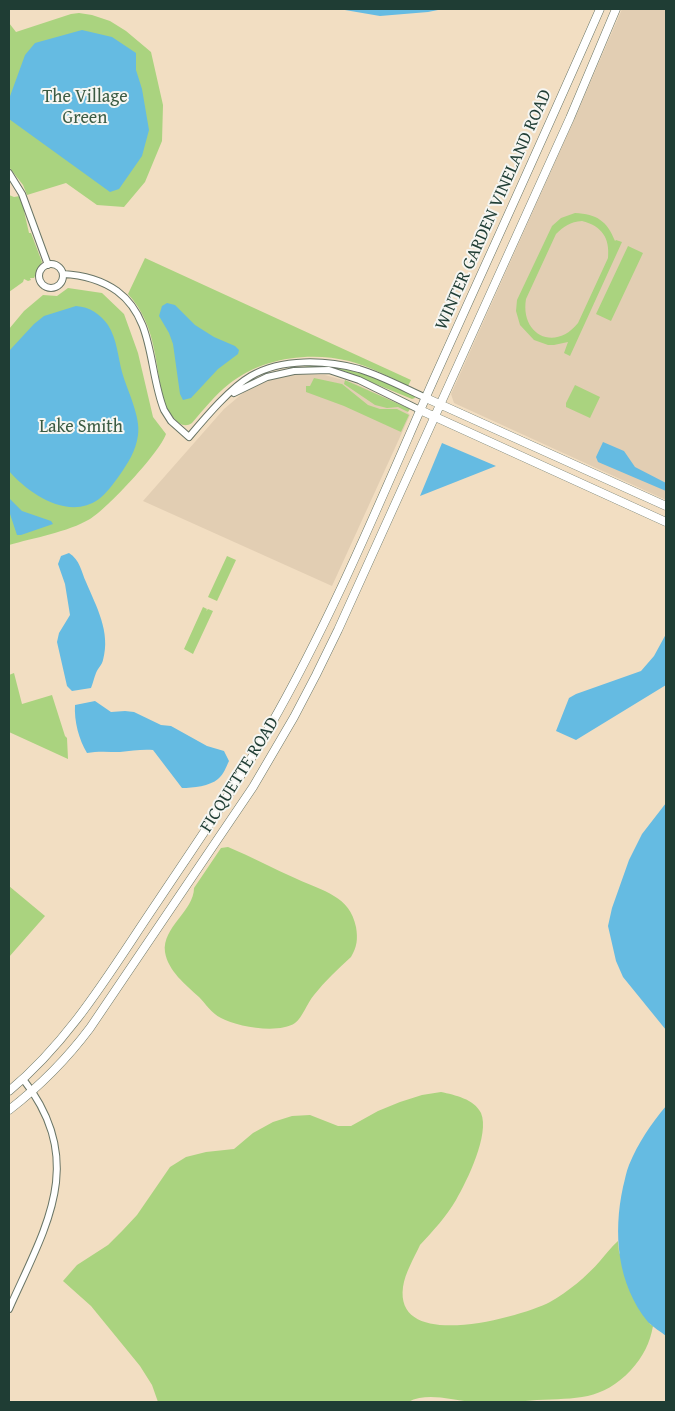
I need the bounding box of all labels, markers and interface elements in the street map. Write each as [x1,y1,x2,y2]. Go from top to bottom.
park label: The Village Green [42,86,128,128]
street label: WINTER GARDEN VINELAND ROAD [431,86,557,334]
park label: Lake Smith [39,416,123,438]
street label: FICQUETTE ROAD [196,713,284,837]

